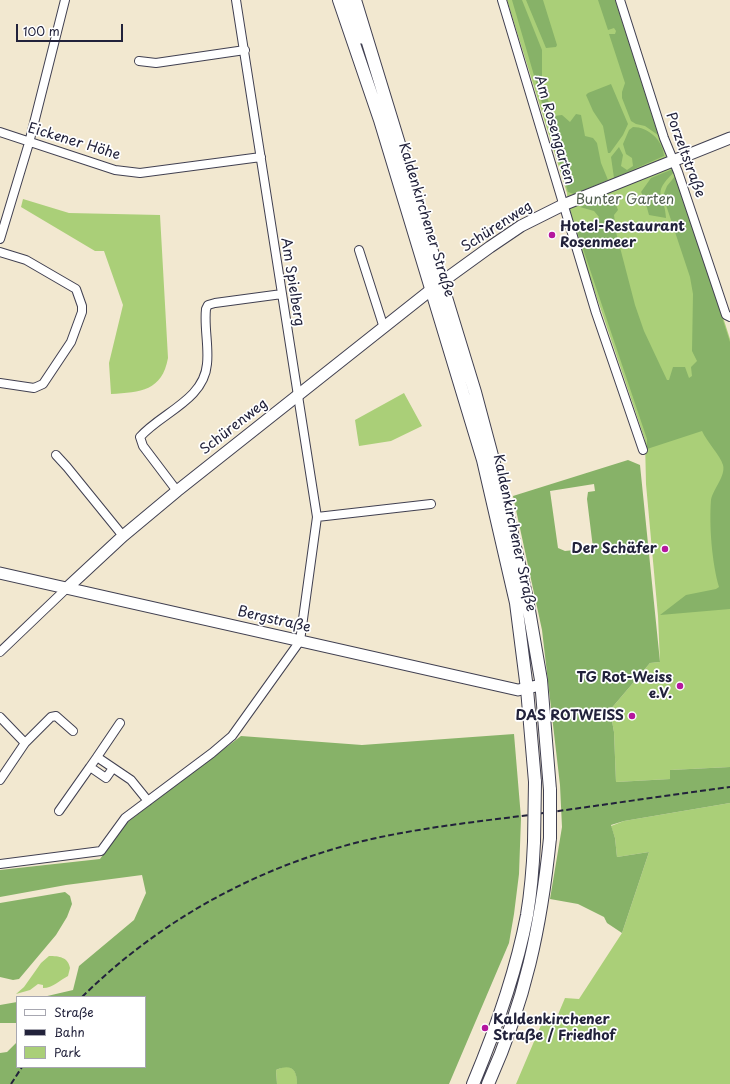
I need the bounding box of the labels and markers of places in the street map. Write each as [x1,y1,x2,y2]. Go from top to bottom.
place label: Hotel-Restaurant Rosenmeer [560,219,685,252]
marker: Hotel-Restaurant Rosenmeer [547,230,557,240]
place label: Der Schäfer [572,541,657,557]
marker: Der Schäfer [660,544,670,554]
place label: TG Rot-Weiss e.V. [577,670,672,702]
marker: TG Rot-Weiss e.V. [675,681,685,691]
place label: DAS ROTWEISS [515,708,624,724]
marker: DAS ROTWEISS [627,711,637,721]
place label: Kaldenkirchener Straße / Friedhof [493,1012,616,1044]
marker: Kaldenkirchener Straße / Friedhof [480,1023,490,1033]

